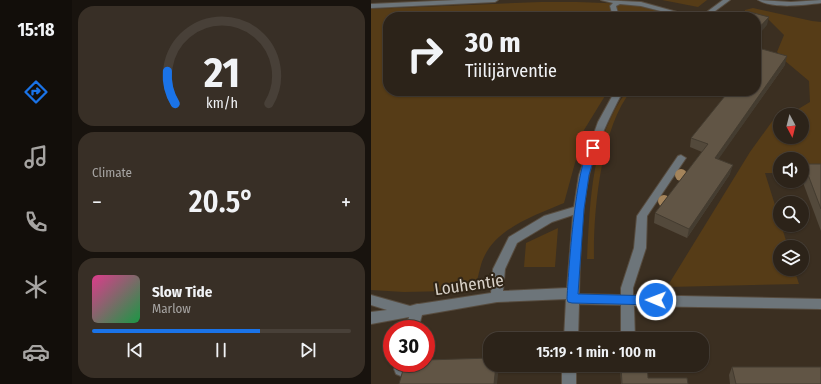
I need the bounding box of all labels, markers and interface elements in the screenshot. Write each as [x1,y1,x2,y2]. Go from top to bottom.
text: 15:18 [17,19,55,41]
text: 30 m [465,26,521,59]
icon: right [399,28,451,80]
text: 21 [202,48,240,98]
text: Tiilijärventie [465,60,557,82]
icon: directions [22,78,50,106]
text: km/h [206,95,237,112]
north arrow [773,108,809,144]
map controls [773,108,809,276]
pin [576,131,610,165]
icon: arrive [582,137,604,159]
icon: music [22,143,50,171]
button: sound [773,152,809,188]
text: Climate [92,165,132,180]
text: 20.5° [189,184,254,220]
text: − [92,189,102,216]
text: + [341,189,351,216]
button: search [773,196,809,232]
icon: phone [22,208,50,236]
button: layers [773,240,809,276]
street label: Louhentie [433,270,505,300]
icon: climate [22,273,50,301]
position arrow [635,279,677,321]
text: Slow Tide [152,283,212,301]
text: Marlow [152,301,191,316]
speed limit sign: 30 [383,320,435,372]
icon: car [22,338,50,366]
icon: previous [124,339,146,361]
icon: pause [210,339,232,361]
icon: next [297,339,319,361]
text: 15:19 · 1 min · 100 m [536,343,656,361]

